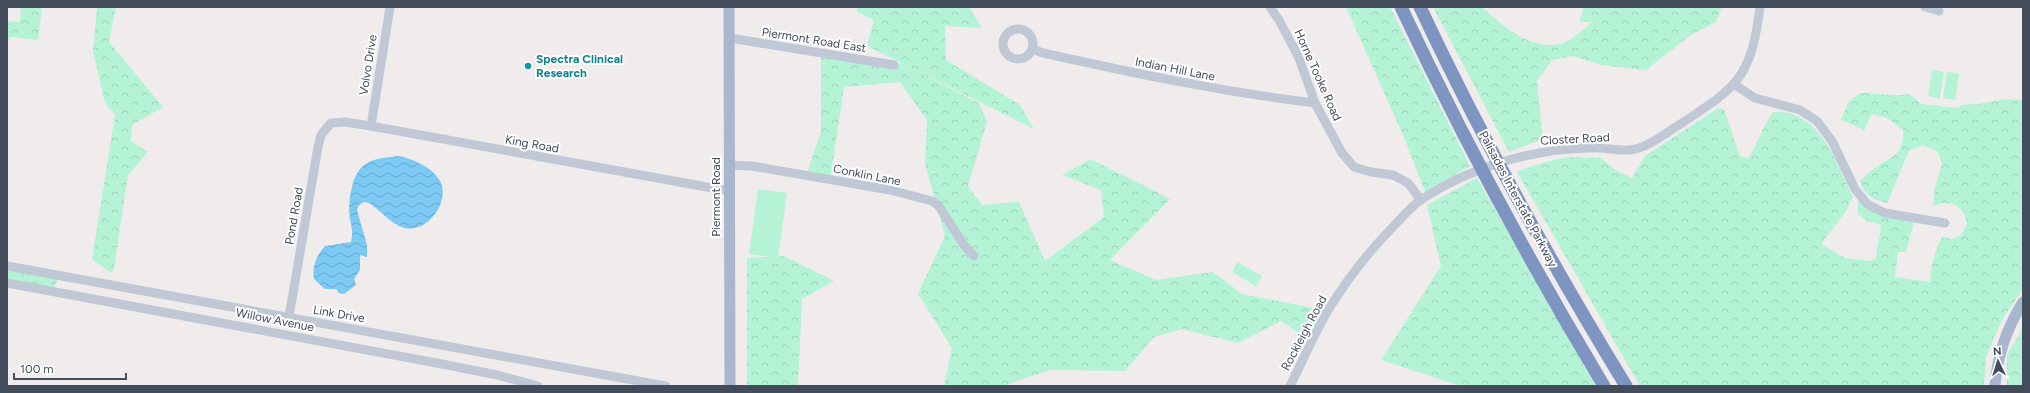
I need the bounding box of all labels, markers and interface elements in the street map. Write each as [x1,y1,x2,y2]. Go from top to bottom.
street label: Piermont Road East [761,25,868,55]
street label: Horne Tooke Road [1291,27,1345,123]
street label: Volvo Drive [356,33,380,96]
place label: Spectra Clinical Research [536,52,623,80]
street label: Indian Hill Lane [1134,54,1217,84]
marker: Spectra Clinical Research [523,61,533,71]
street label: Palisades Interstate Parkway [1476,129,1560,270]
street label: Closter Road [1540,130,1610,148]
street label: King Road [504,132,560,156]
street label: Piermont Road [709,157,723,237]
street label: Conklin Lane [832,162,903,189]
street label: Pond Road [282,186,306,246]
street label: Rockleigh Road [1278,293,1330,373]
street label: Link Drive [312,303,366,326]
street label: Willow Avenue [235,306,316,335]
north arrow [1978,341,2018,381]
text: N [1993,345,2002,358]
scale bar [14,355,126,381]
text: 100 m [20,362,54,376]

